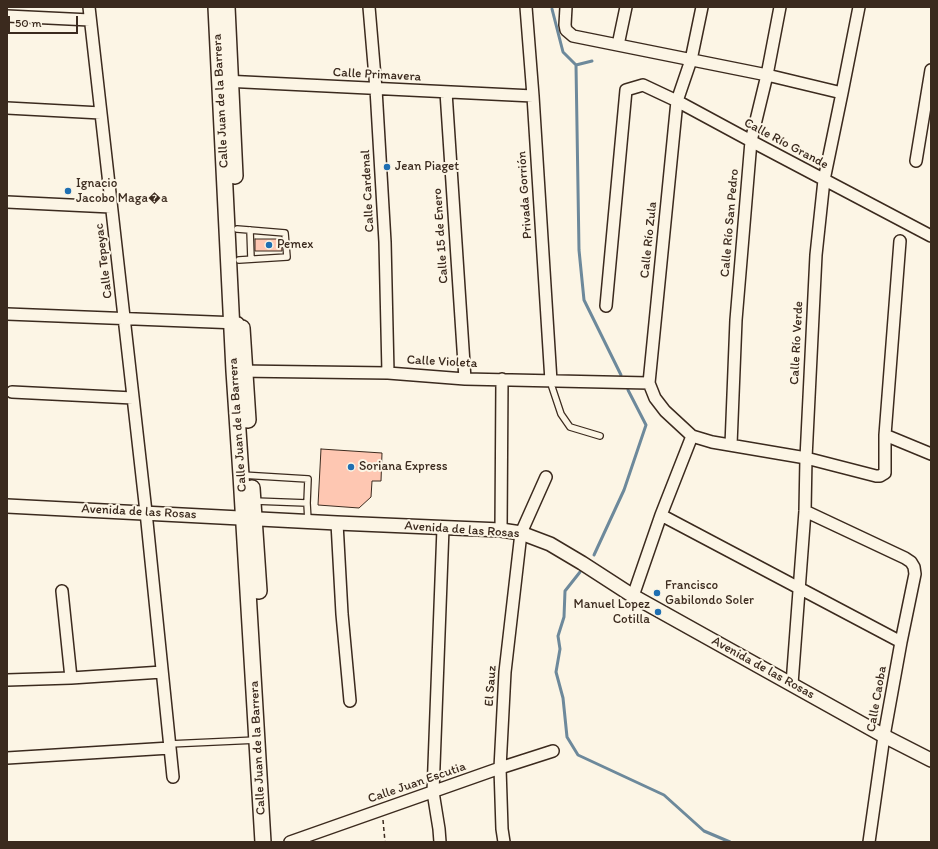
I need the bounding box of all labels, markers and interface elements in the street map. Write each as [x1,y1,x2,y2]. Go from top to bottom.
scale bar [10,8,80,34]
text: 50 m [15,16,41,30]
street label: Calle Juan de la Barrera [210,33,232,169]
street label: Calle Primavera [332,65,422,85]
street label: Calle Río Grande [741,115,831,173]
street label: Calle Cardenal [358,149,378,233]
street label: Privada Gorrión [514,151,536,239]
place label: Jean Piaget [395,159,459,175]
marker: Jean Piaget [382,162,392,172]
street label: Calle Río San Pedro [717,168,743,278]
place label: Ignacio Jacobo Maga�a [76,176,168,207]
marker: Ignacio Jacobo Maga�a [63,186,73,196]
street label: Calle 15 de Enero [430,188,452,284]
street label: Calle Río Zula [637,201,661,279]
street label: Calle Tepeyac [92,222,116,300]
place label: Pemex [277,237,313,253]
marker: Pemex [264,240,274,250]
street label: Calle Río Verde [787,301,807,385]
street label: Calle Violeta [406,352,478,372]
street label: Calle Juan de la Barrera [226,357,250,493]
place label: Soriana Express [359,459,448,475]
marker: Soriana Express [346,462,356,472]
street label: Avenida de las Rosas [81,501,197,523]
street label: Avenida de las Rosas [404,518,520,542]
place label: Francisco Gabilondo Soler [665,578,754,609]
marker: Francisco Gabilondo Soler [652,588,662,598]
place label: Manuel Lopez Cotilla [574,597,650,628]
marker: Manuel Lopez Cotilla [653,607,663,617]
street label: Avenida de las Rosas [709,633,817,703]
street label: El Sauz [482,665,500,707]
street label: Calle Caoba [864,665,890,733]
street label: Calle Juan de la Barrera [247,680,269,816]
street label: Calle Juan Escutia [366,759,468,807]

